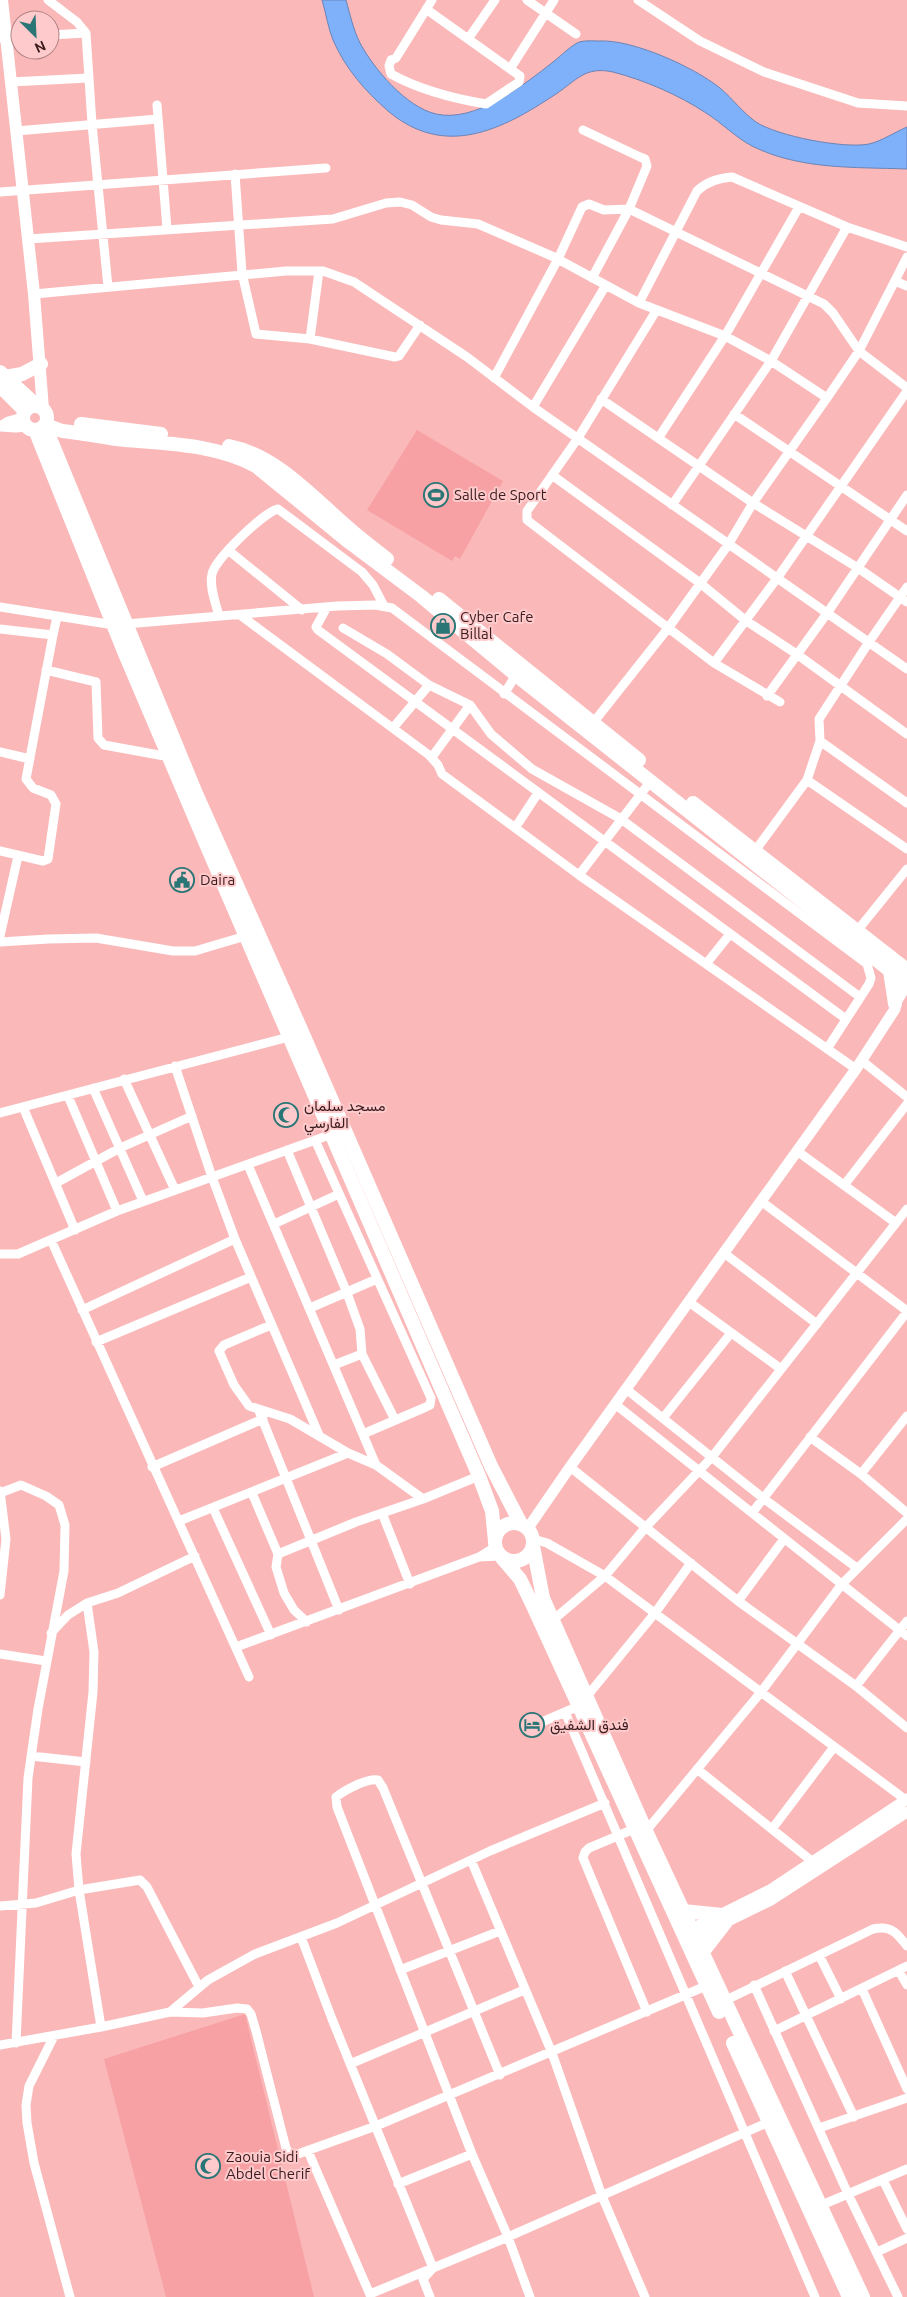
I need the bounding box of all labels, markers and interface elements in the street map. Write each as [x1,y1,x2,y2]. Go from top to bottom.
north arrow [10,10,60,60]
text: N [32,37,48,56]
sports icon: Salle de Sport [423,482,449,508]
place label: Salle de Sport [454,486,547,503]
place label: Cyber Cafe Billal [460,608,534,642]
shop icon: Cyber Cafe Billal [430,613,456,639]
public building icon: Daira [169,867,195,893]
place label: Daira [200,871,235,888]
place label: مسجد سلمان الفارسي [304,1097,386,1136]
mosque icon: مسجد سلمان الفارسي [273,1102,299,1128]
hotel icon: فندق الشفيق [519,1712,545,1738]
place label: فندق الشفيق [550,1716,629,1735]
place label: Zaouia Sidi Abdel Cherif [226,2148,310,2182]
mosque icon: Zaouia Sidi Abdel Cherif [195,2153,221,2179]

